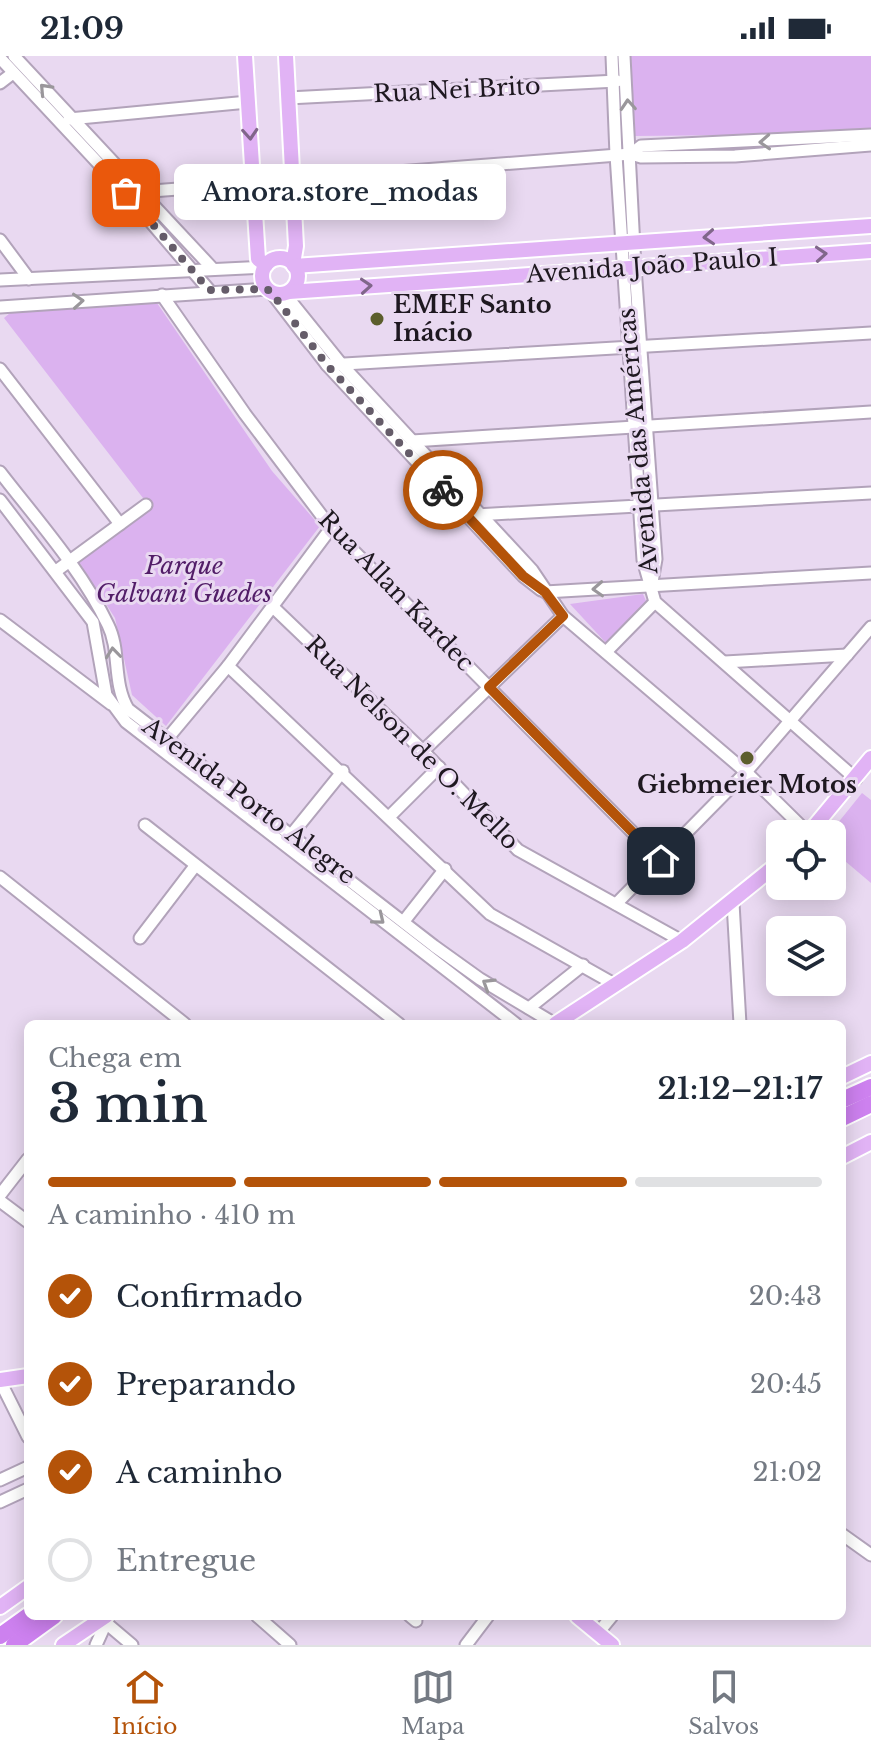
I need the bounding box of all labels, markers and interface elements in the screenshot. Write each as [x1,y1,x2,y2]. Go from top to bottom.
text: 21:09 [40,10,124,47]
street label: Rua Nei Brito [373,71,541,108]
one-way arrow [40,84,55,98]
one-way arrow [620,98,637,111]
one-way arrow [241,128,258,141]
one-way arrow [758,133,771,150]
pin [92,159,160,227]
callout: Amora.store_modas [174,165,506,221]
icon: bag [104,171,148,215]
text: Amora.store_modas [202,176,478,208]
one-way arrow [702,228,715,245]
street label: Avenida João Paulo I [524,242,779,289]
one-way arrow [815,246,828,263]
one-way arrow [360,278,373,295]
place label: EMEF Santo Inácio [393,290,552,347]
one-way arrow [72,293,85,310]
street label: Avenida das Américas [611,307,664,576]
marker: EMEF Santo Inácio [368,310,386,328]
courier [403,450,483,530]
icon: bike [421,468,465,512]
street label: Rua Allan Kardec [313,505,480,677]
park label: Parque Galvani Guedes [96,551,272,608]
one-way arrow [591,580,604,597]
street label: Rua Nelson de O. Mello [300,630,525,855]
one-way arrow [105,646,122,659]
street label: Avenida Porto Alegre [136,711,361,890]
marker: Giebmeier Motos [738,749,756,767]
place label: Giebmeier Motos [637,770,857,799]
map controls [766,820,846,996]
button: locate [766,820,846,900]
pin [627,827,695,895]
icon: home [639,839,683,883]
one-way arrow [370,910,385,924]
button: layers [766,916,846,996]
one-way arrow [482,978,497,994]
text: Chega em [48,1042,182,1074]
text: 21:12–21:17 [657,1070,822,1107]
text: 3 min [48,1072,208,1136]
text: A caminho · 410 m [48,1199,295,1231]
icon: check [48,1274,92,1318]
text: Confirmado [116,1278,303,1315]
text: 20:43 [749,1280,822,1312]
icon: check [48,1362,92,1406]
text: Preparando [116,1366,296,1403]
text: 20:45 [750,1368,822,1400]
icon: check [48,1450,92,1494]
text: A caminho [116,1454,283,1491]
text: 21:02 [752,1456,822,1488]
text: Entregue [116,1542,256,1579]
tab: Início [112,1665,177,1740]
tab: Mapa [401,1665,465,1740]
tab: Salvos [688,1665,759,1740]

